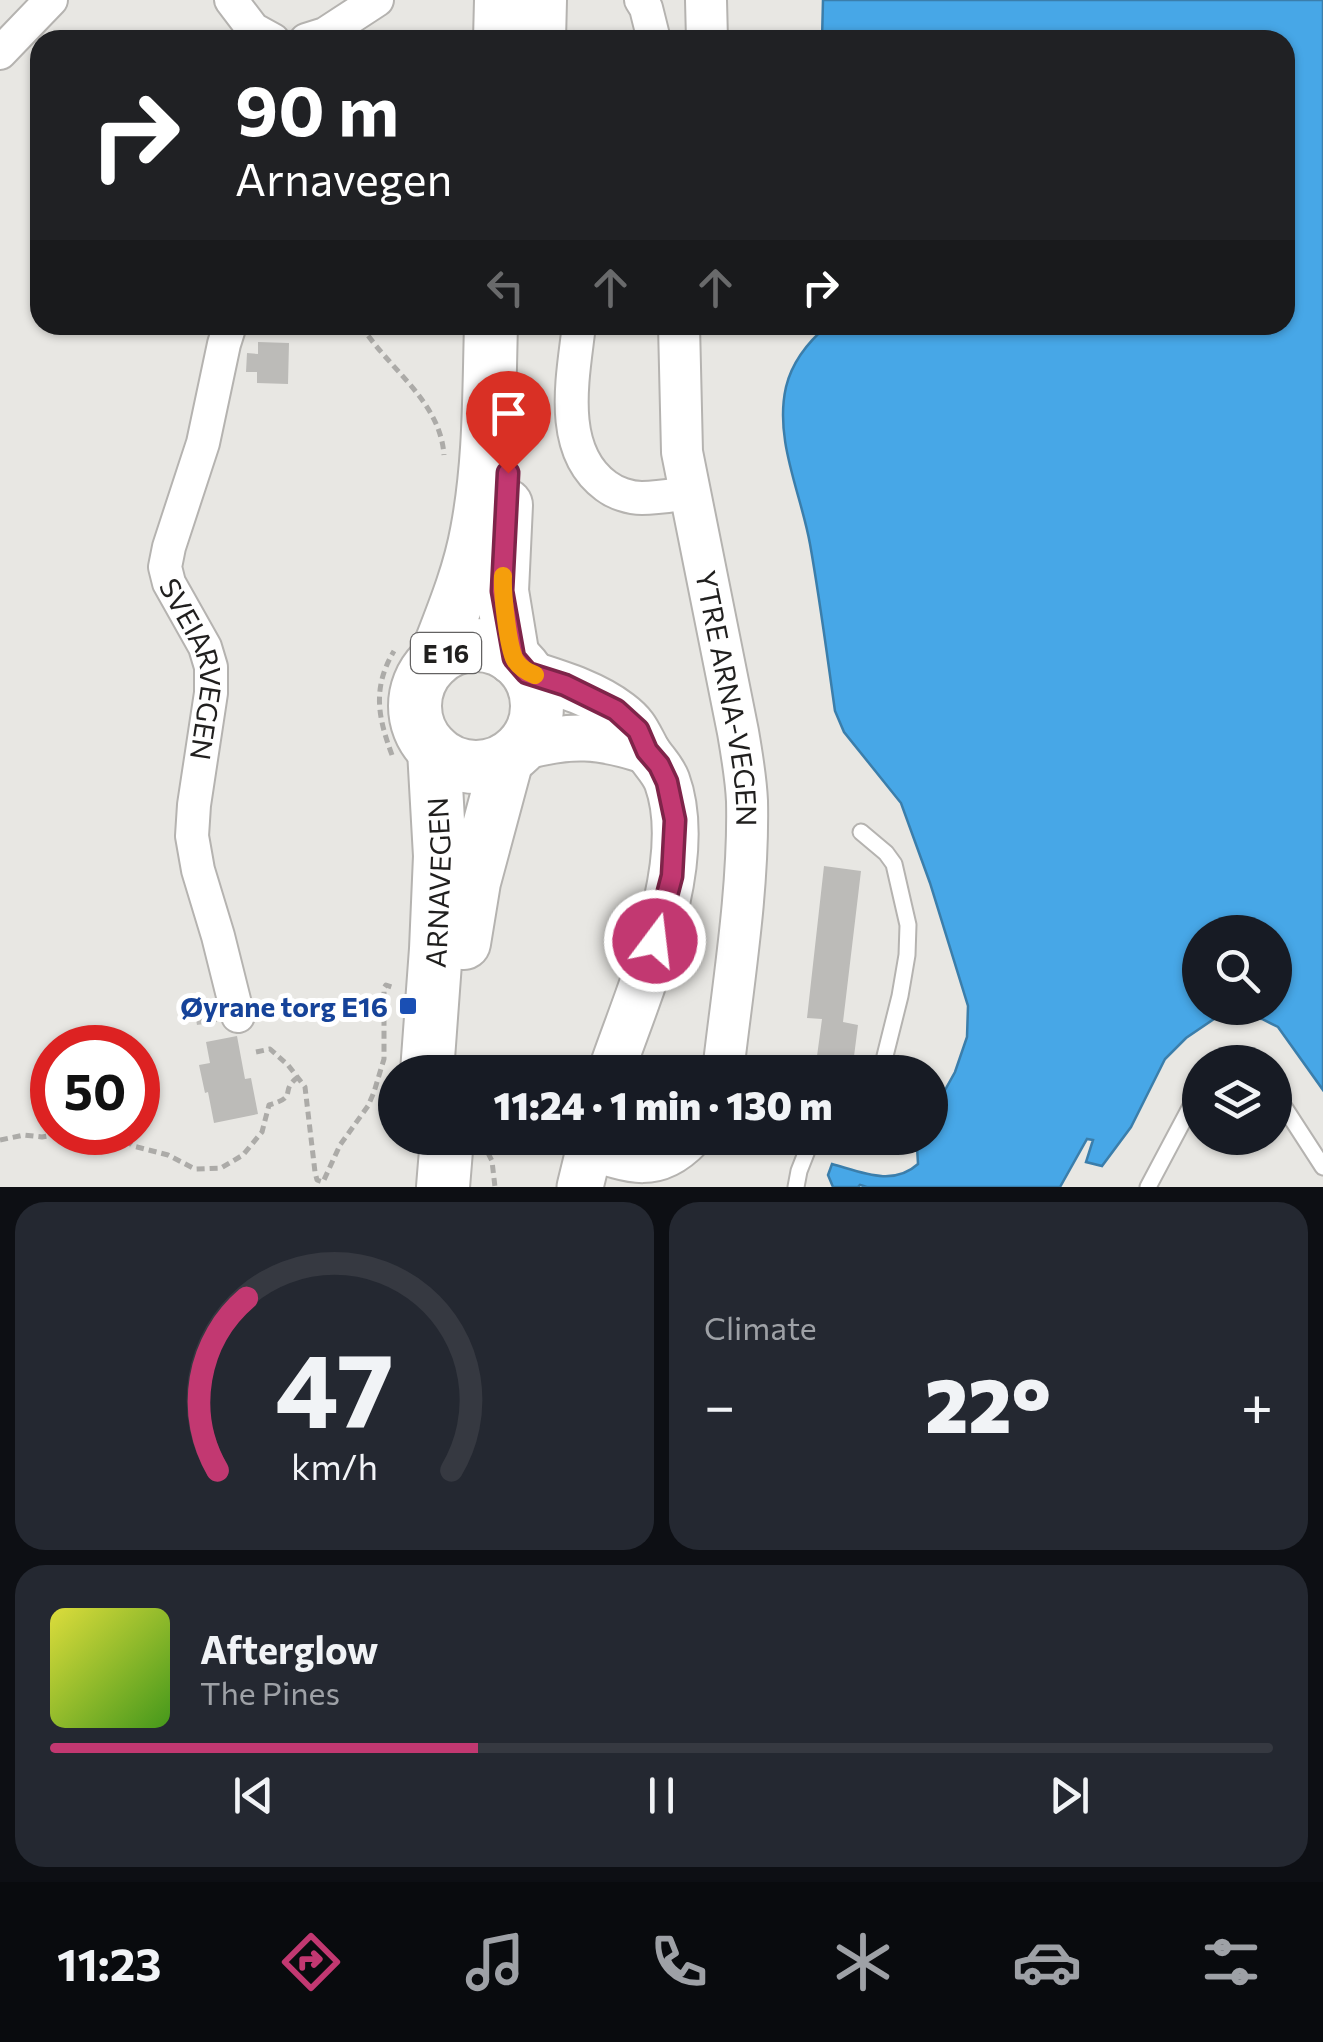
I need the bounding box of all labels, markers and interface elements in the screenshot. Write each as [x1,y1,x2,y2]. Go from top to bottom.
text: 90 m [235,65,399,150]
icon: right [70,70,200,200]
text: Arnavegen [235,150,452,205]
icon: left [478,260,533,315]
icon: ahead [583,260,638,315]
icon: ahead [688,260,743,315]
icon: right [793,260,848,315]
pin [466,371,551,474]
icon: arrive [481,386,536,441]
street label: YTRE ARNA-VEGEN [689,568,764,827]
street label: SVEIARVEGEN [153,572,229,763]
road number: E 16 [411,633,481,673]
street label: ARNAVEGEN [418,796,457,969]
position arrow [603,889,707,993]
map controls [1182,915,1292,1155]
button: search [1182,915,1292,1025]
place label: Øyrane torg E16 [180,989,388,1023]
marker: Øyrane torg E16 [397,995,419,1017]
speed limit sign: 50 [30,1025,160,1155]
button: layers [1182,1045,1292,1155]
text: 11:24 · 1 min · 130 m [494,1081,832,1128]
text: Climate [704,1307,817,1347]
text: 47 [275,1322,394,1449]
text: 22° [925,1357,1051,1448]
text: − [704,1370,735,1437]
text: + [1241,1370,1273,1437]
text: km/h [291,1444,378,1487]
text: Afterglow [200,1625,378,1672]
text: The Pines [200,1672,340,1712]
icon: previous [226,1768,281,1823]
icon: pause [634,1768,689,1823]
icon: next [1042,1768,1097,1823]
icon: directions [276,1927,346,1997]
icon: music [460,1927,530,1997]
icon: phone [644,1927,714,1997]
icon: climate [828,1927,898,1997]
icon: car [1012,1927,1082,1997]
icon: filters [1196,1927,1266,1997]
text: 11:23 [57,1935,161,1990]

